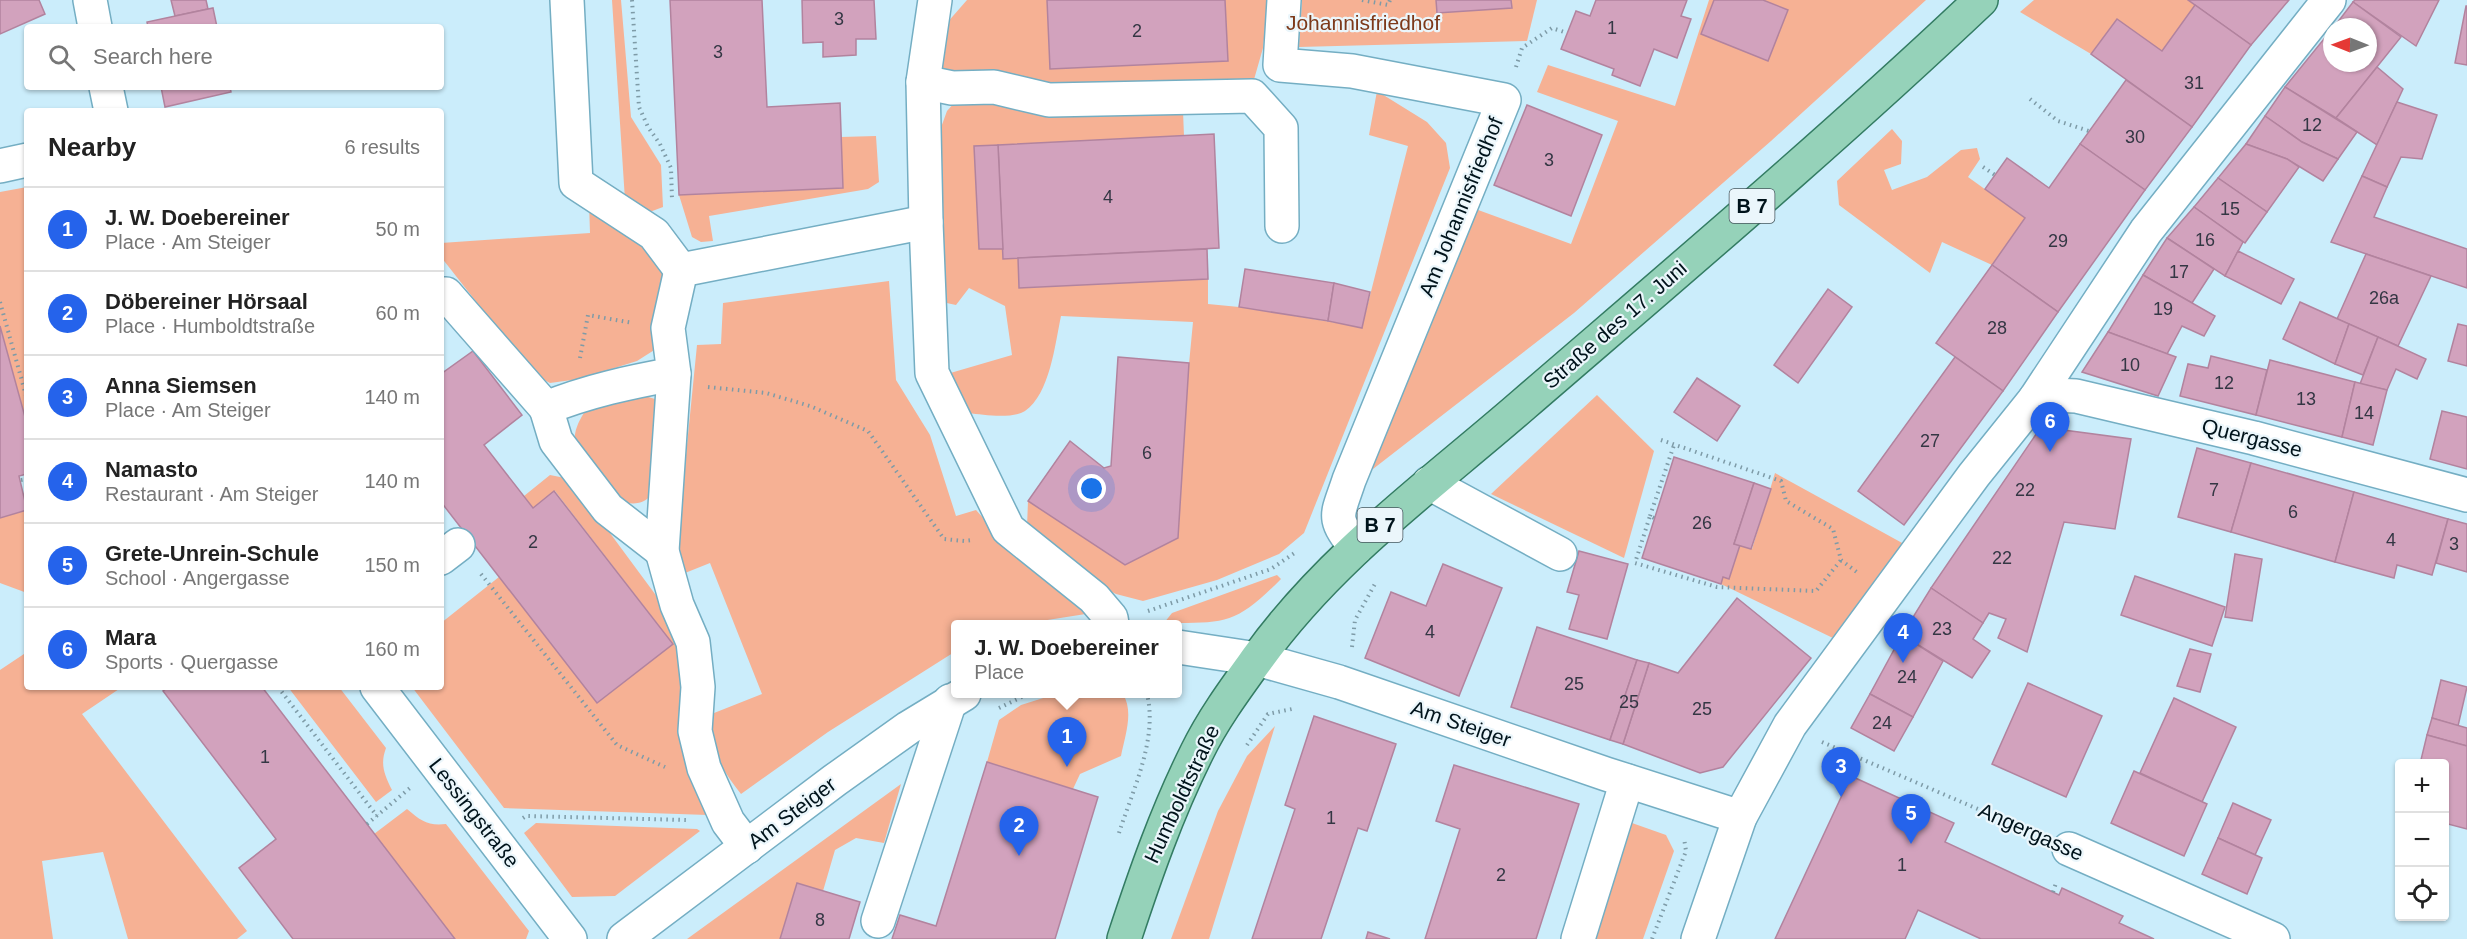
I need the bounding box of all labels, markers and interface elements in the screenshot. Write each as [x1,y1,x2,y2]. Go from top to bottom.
house number: 3 [834,9,844,29]
park label: Johannisfriedhof [1286,11,1440,34]
house number: 1 [1607,18,1617,38]
north arrow [2323,18,2377,72]
house number: 2 [1132,21,1142,41]
search box [24,24,444,90]
icon: search [45,41,78,74]
house number: 3 [713,42,723,62]
text: Search here [93,44,213,69]
house number: 31 [2184,73,2204,93]
street label: Am Johannisfriedhof [1414,114,1507,300]
house number: 12 [2302,115,2322,135]
house number: 30 [2125,127,2145,147]
text: Nearby [48,132,136,162]
text: 6 results [344,136,420,158]
house number: 3 [1544,150,1554,170]
house number: 4 [1103,187,1113,207]
road number: B 7 [1730,189,1774,223]
house number: 15 [2220,199,2240,219]
text: J. W. Doebereiner [105,205,290,230]
text: 1 [62,218,73,240]
text: 50 m [376,218,420,240]
house number: 16 [2195,230,2215,250]
text: Place · Am Steiger [105,231,271,253]
house number: 29 [2048,231,2068,251]
street label: Straße des 17. Juni [1538,256,1691,393]
house number: 17 [2169,262,2189,282]
house number: 26a [2369,288,2400,308]
text: Döbereiner Hörsaal [105,289,308,314]
house number: 19 [2153,299,2173,319]
text: 2 [62,302,73,324]
text: 60 m [376,302,420,324]
text: Place · Humboldtstraße [105,315,315,337]
house number: 28 [1987,318,2007,338]
house number: 10 [2120,355,2140,375]
text: Anna Siemsen [105,373,257,398]
house number: 12 [2214,373,2234,393]
text: 3 [62,386,73,408]
text: 140 m [364,386,420,408]
house number: 13 [2296,389,2316,409]
text: Place · Am Steiger [105,399,271,421]
pin: 6 [2030,402,2070,452]
house number: 14 [2354,403,2374,423]
street label: Quergasse [2199,414,2305,461]
house number: 27 [1920,431,1940,451]
house number: 6 [1142,443,1152,463]
text: Namasto [105,457,198,482]
text: 4 [62,470,73,492]
text: 140 m [364,470,420,492]
your location [1077,474,1106,503]
house number: 22 [2015,480,2035,500]
house number: 7 [2209,480,2219,500]
text: Restaurant · Am Steiger [105,483,318,505]
house number: 6 [2288,502,2298,522]
road number: B 7 [1358,508,1402,542]
house number: 26 [1692,513,1712,533]
house number: 4 [2386,530,2396,550]
house number: 2 [528,532,538,552]
house number: 3 [2449,534,2459,554]
text: Grete-Unrein-Schule [105,541,319,566]
house number: 22 [1992,548,2012,568]
text: 5 [62,554,73,576]
text: 150 m [364,554,420,576]
text: School · Angergasse [105,567,290,589]
pin: 4 [1884,614,1922,663]
house number: 23 [1932,619,1952,639]
popup [951,620,1182,698]
house number: 4 [1425,622,1435,642]
text: Mara [105,625,156,650]
text: J. W. Doebereiner [974,635,1159,660]
text: 6 [62,638,73,660]
text: 160 m [364,638,420,660]
text: Sports · Quergasse [105,651,278,673]
text: Place [974,661,1024,683]
house number: 24 [1897,667,1917,687]
house number: 25 [1564,674,1584,694]
house number: 25 [1619,692,1639,712]
street label: Am Steiger [1408,696,1514,751]
house number: 25 [1692,699,1712,719]
house number: 24 [1872,713,1892,733]
pin: 1 [1048,718,1086,767]
street label: Humboldtstraße [1140,721,1224,866]
house number: 1 [260,747,270,767]
pin: 3 [1822,748,1860,797]
street label: Lessingstraße [425,754,524,872]
map controls [2395,759,2449,921]
button: + [2395,759,2449,813]
street label: Am Steiger [743,772,840,853]
pin: 5 [1892,794,1930,844]
street label: Angergasse [1975,798,2087,865]
pin: 2 [1000,806,1038,856]
house number: 1 [1326,808,1336,828]
button: − [2395,813,2449,867]
house number: 1 [1897,855,1907,875]
house number: 2 [1496,865,1506,885]
button: locate [2395,867,2449,921]
house number: 8 [815,910,825,930]

